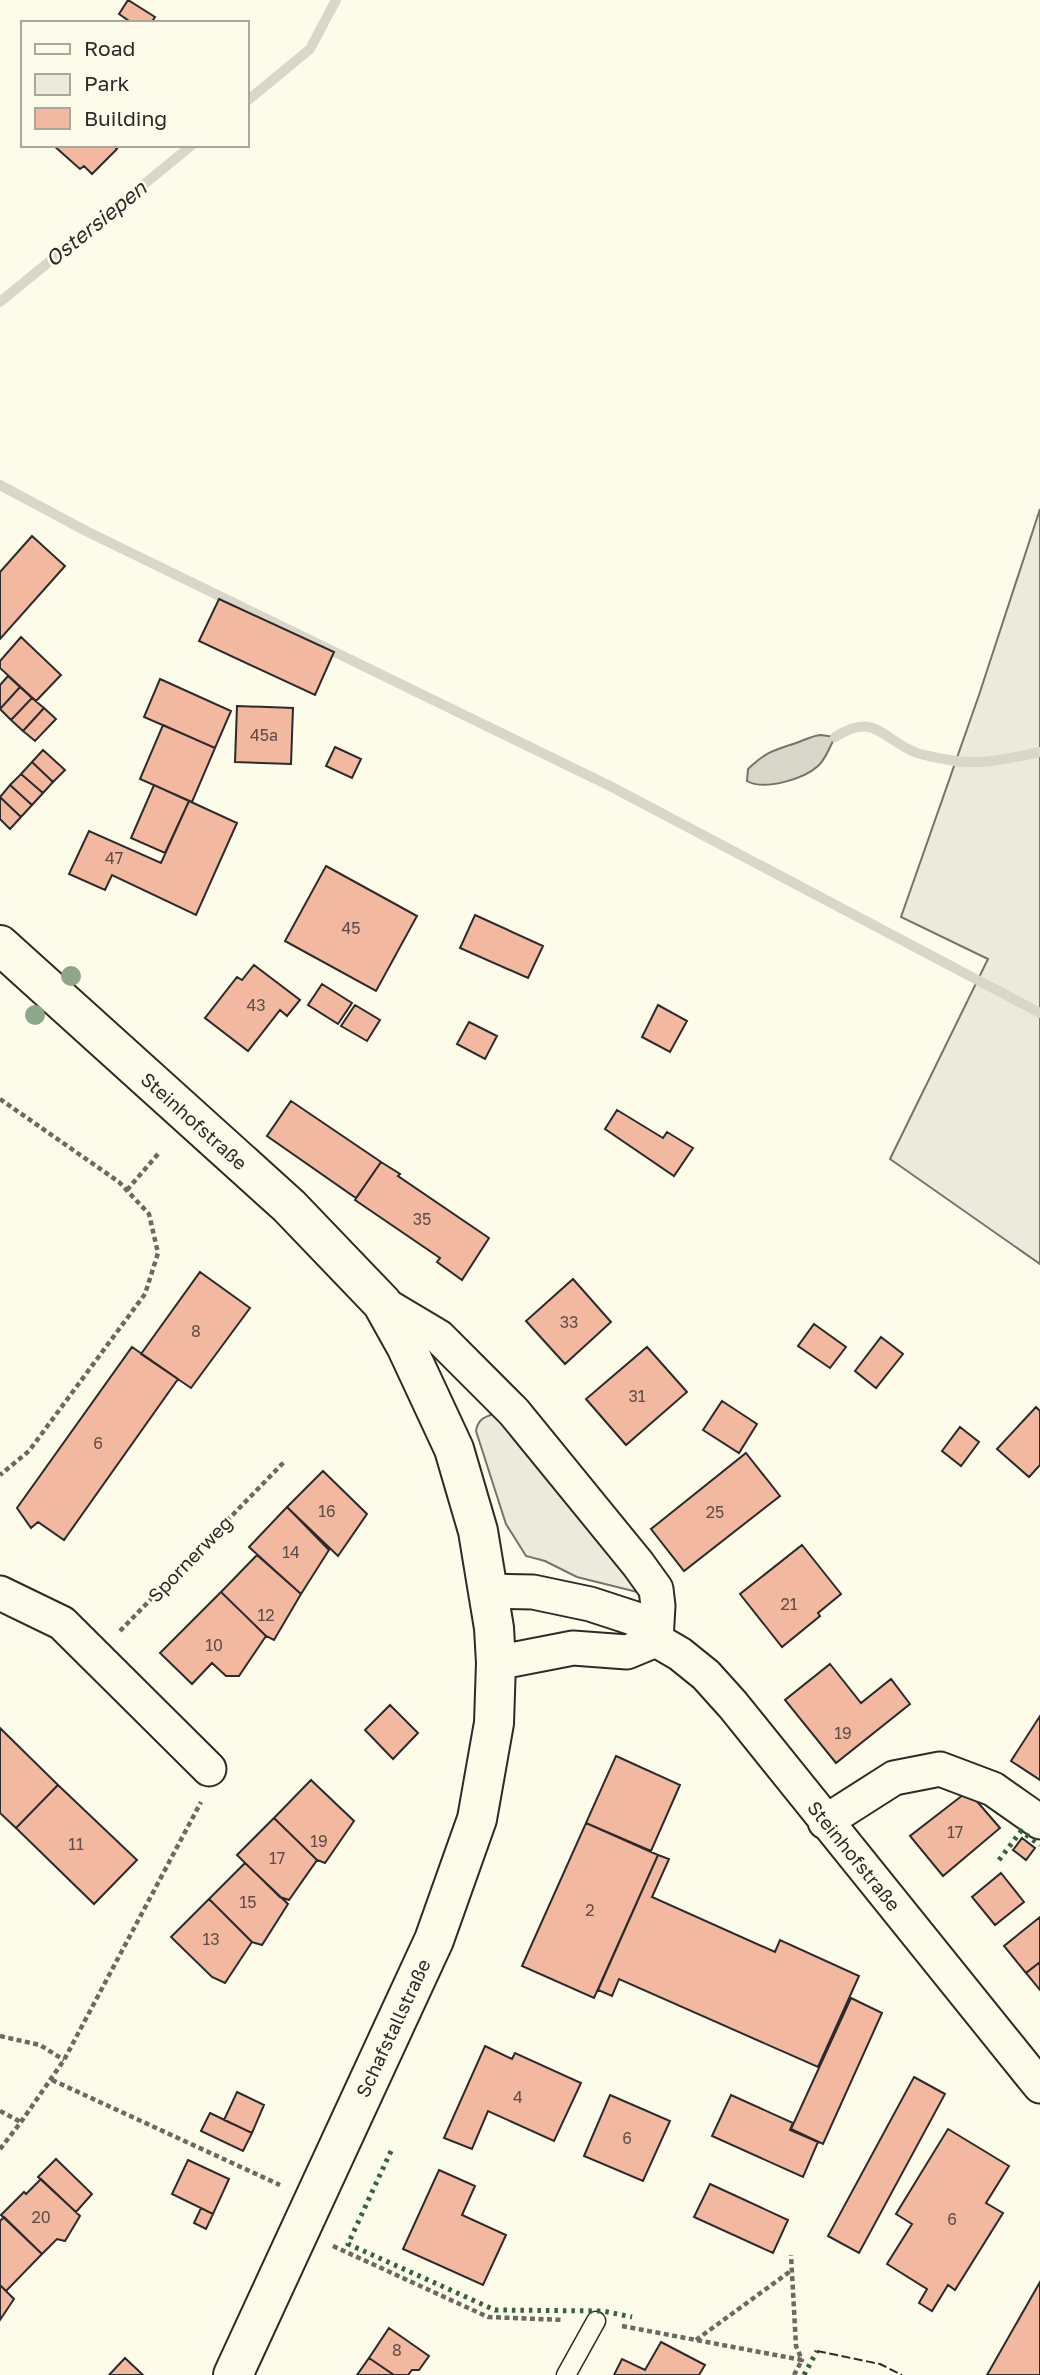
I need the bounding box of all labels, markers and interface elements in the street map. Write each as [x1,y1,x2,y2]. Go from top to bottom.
legend [21,21,248,147]
text: Road [84,35,135,61]
text: Park [84,70,130,96]
text: Building [84,105,167,131]
water label: Ostersiepen [40,174,152,272]
house number: 45a [250,725,278,745]
house number: 47 [105,848,123,868]
house number: 45 [341,918,361,938]
house number: 43 [246,995,266,1015]
street label: Steinhofstraße [137,1067,252,1174]
house number: 35 [413,1209,431,1229]
house number: 33 [560,1312,578,1332]
house number: 8 [191,1321,201,1341]
house number: 31 [628,1386,646,1406]
house number: 6 [93,1433,103,1453]
house number: 16 [318,1501,336,1521]
house number: 25 [706,1502,724,1522]
street label: Spornerweg [143,1511,236,1607]
house number: 14 [282,1542,300,1562]
house number: 21 [780,1594,798,1614]
house number: 12 [257,1605,275,1625]
house number: 10 [205,1635,223,1655]
house number: 19 [834,1723,852,1743]
street label: Steinhofstraße [803,1796,906,1915]
house number: 17 [947,1822,963,1842]
house number: 19 [310,1831,328,1851]
house number: 11 [68,1834,84,1854]
house number: 17 [269,1848,285,1868]
house number: 15 [239,1892,257,1912]
house number: 2 [585,1900,595,1920]
house number: 13 [202,1929,220,1949]
street label: Schafstallstraße [350,1955,435,2101]
house number: 4 [513,2087,523,2107]
house number: 6 [622,2128,632,2148]
house number: 20 [31,2207,51,2227]
house number: 6 [947,2209,957,2229]
house number: 8 [392,2340,402,2360]

